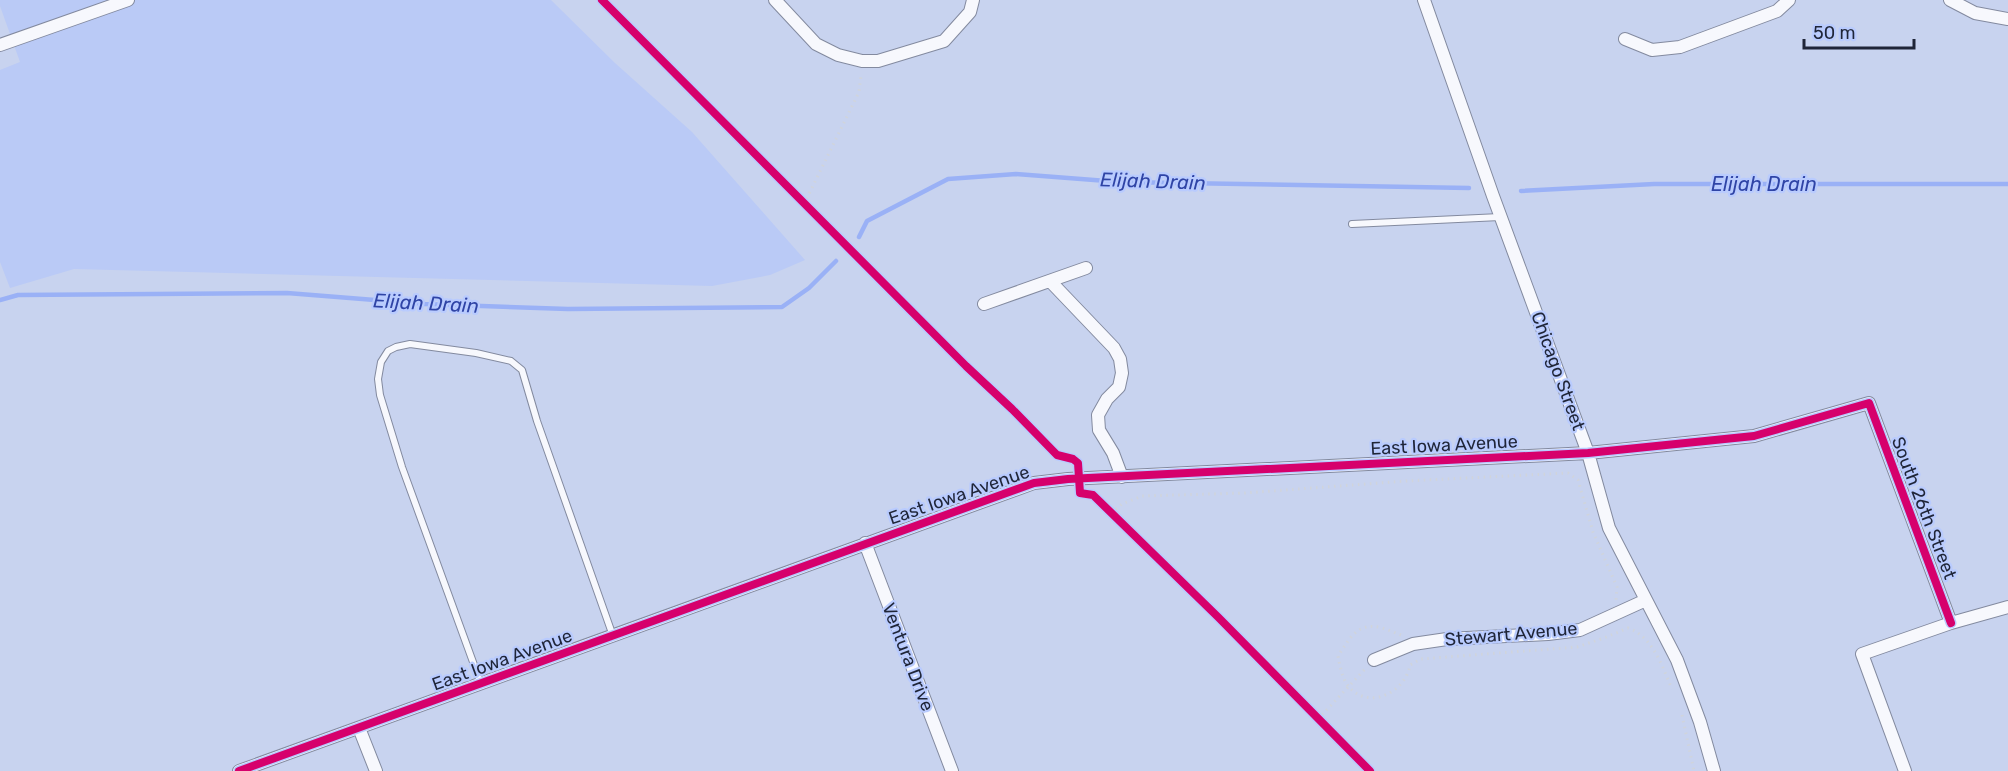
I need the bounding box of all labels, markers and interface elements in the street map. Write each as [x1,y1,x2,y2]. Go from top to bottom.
scale bar [1804,12,1914,50]
text: 50 m [1813,22,1856,44]
water label: Elijah Drain [1100,167,1206,195]
water label: Elijah Drain [1711,172,1817,196]
water label: Elijah Drain [372,288,480,318]
street label: Chicago Street [1526,309,1590,433]
street label: East Iowa Avenue [1370,430,1518,460]
street label: South 26th Street [1887,434,1961,582]
street label: East Iowa Avenue [886,461,1032,529]
street label: Ventura Drive [877,600,939,714]
street label: Stewart Avenue [1444,617,1578,651]
street label: East Iowa Avenue [429,624,575,696]

